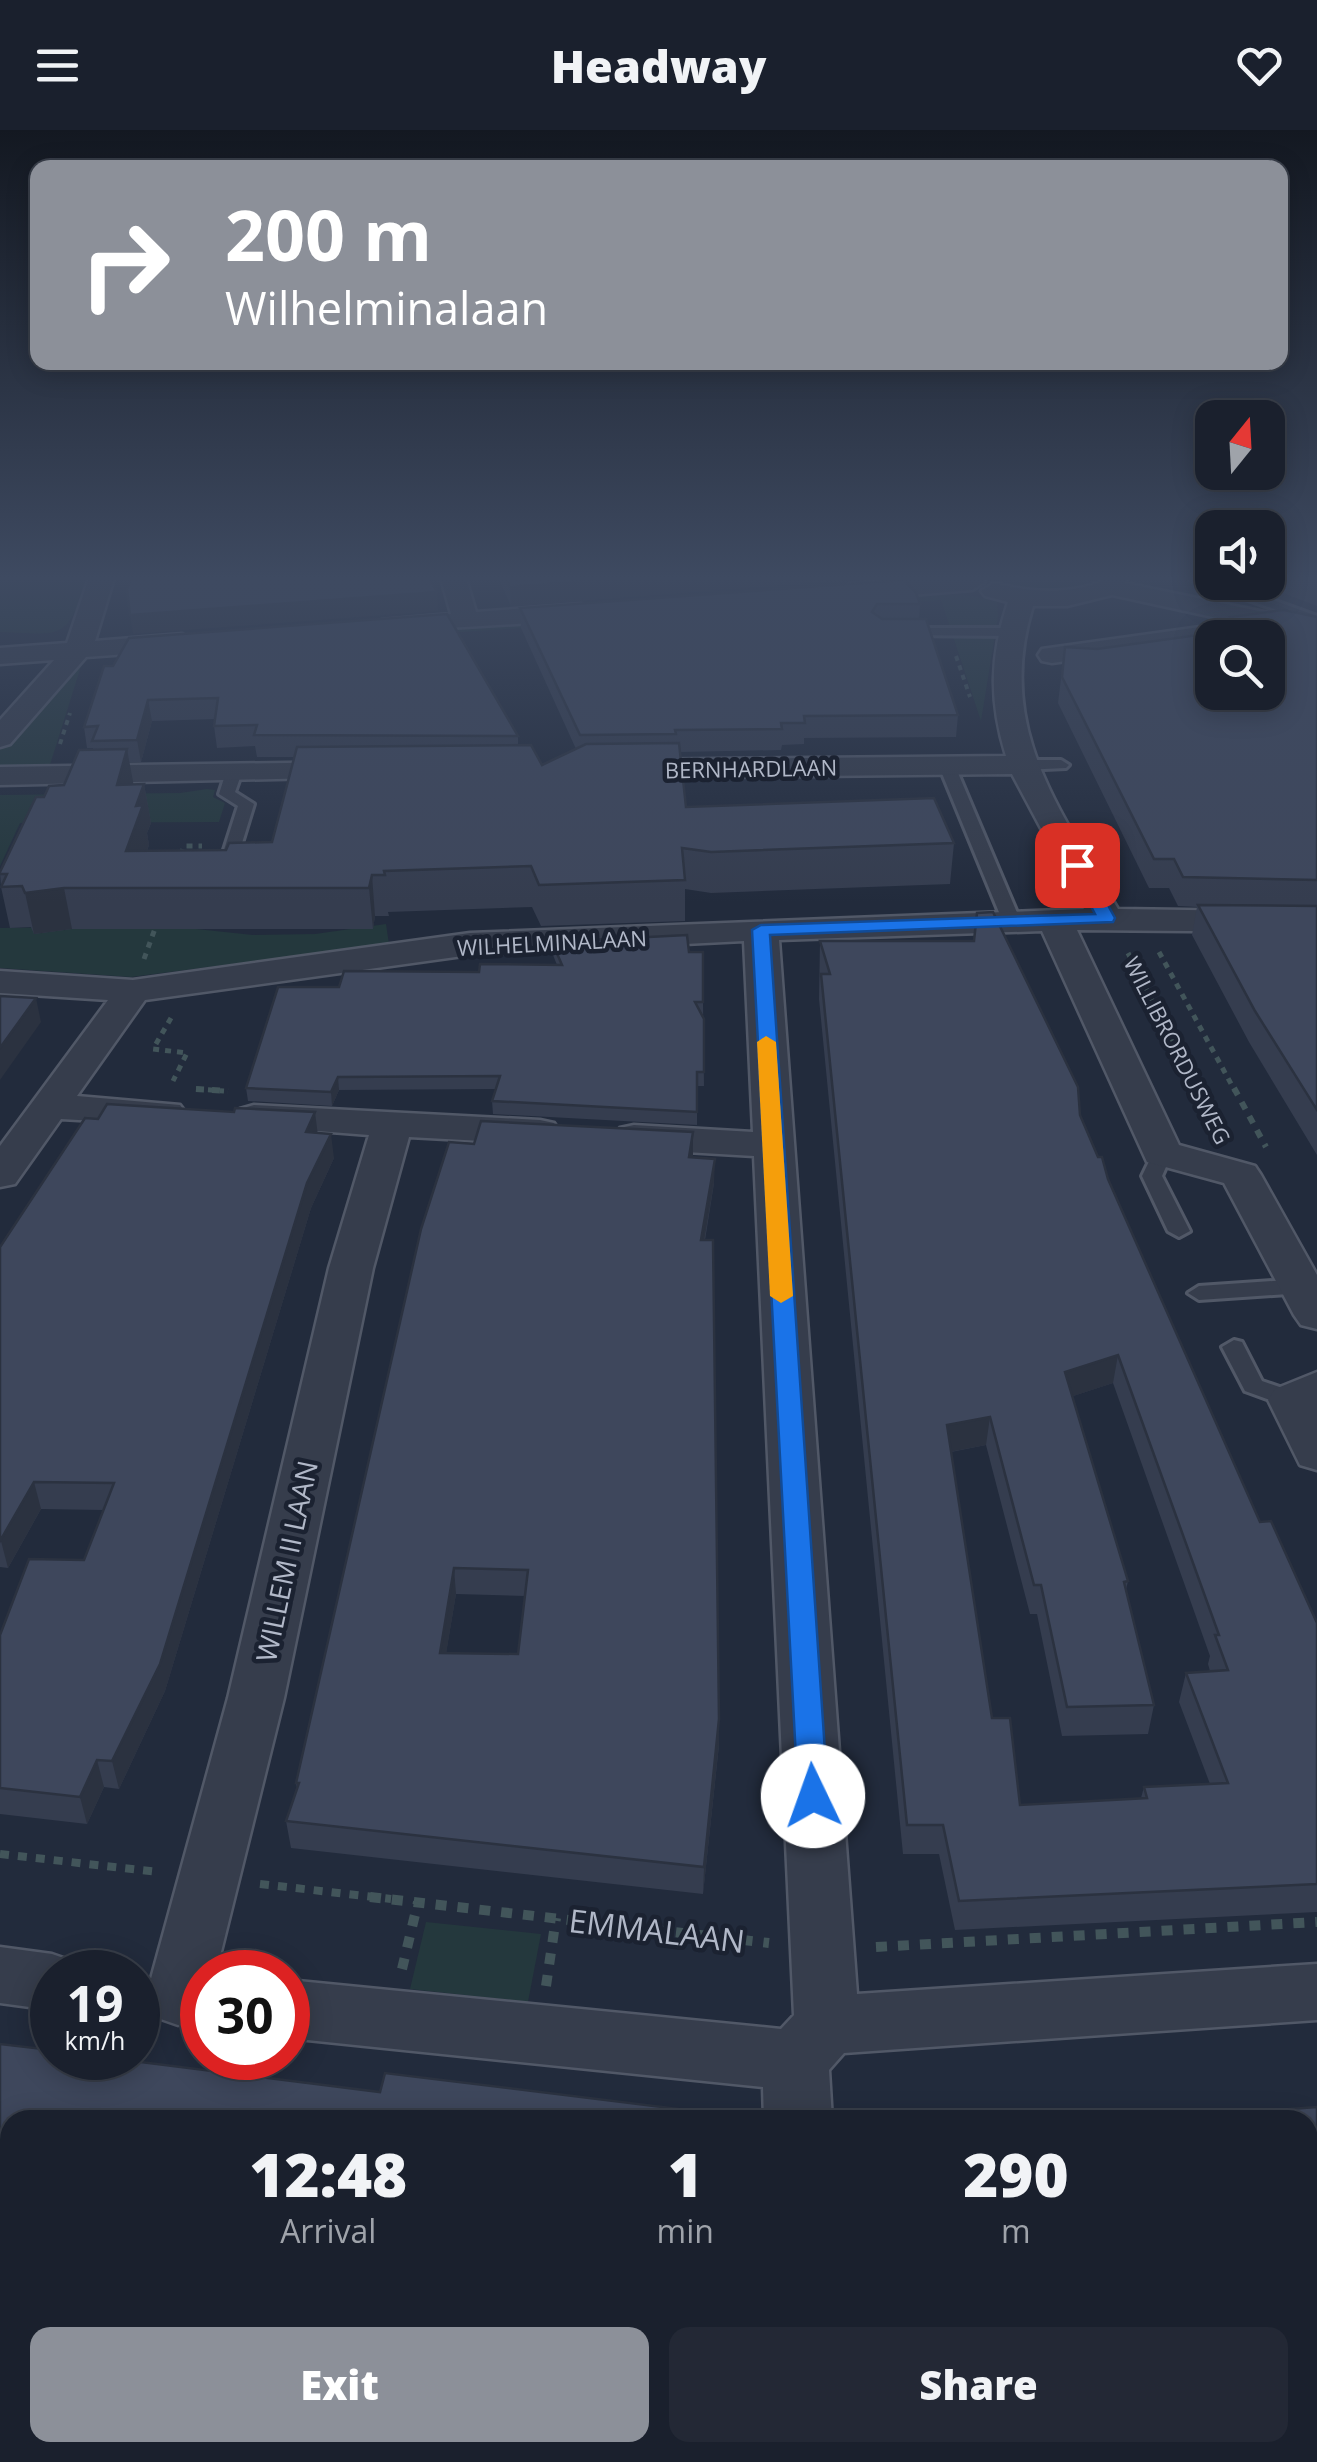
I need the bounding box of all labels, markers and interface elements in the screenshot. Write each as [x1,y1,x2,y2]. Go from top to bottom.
text: Headway [551,35,766,96]
icon: menu [30,38,85,93]
icon: heart [1232,38,1287,93]
text: 200 m [225,186,432,282]
icon: right [60,200,190,330]
text: Wilhelminalaan [225,277,548,338]
north arrow [1195,400,1285,490]
map controls [1195,400,1285,710]
button: sound [1195,510,1285,600]
button: search [1195,620,1285,710]
street label: BERNHARDLAAN [665,752,837,784]
pin [1035,823,1120,908]
icon: arrive [1050,838,1105,893]
street label: WILHELMINALAAN [456,922,648,962]
street label: WILLIBRORDUSWEG [1118,951,1238,1149]
street label: WILLEM II LAAN [246,1457,326,1665]
position arrow [761,1744,865,1848]
street label: EMMALAAN [567,1898,747,1962]
speed limit sign: 30 [180,1950,310,2080]
text: 19 [66,1969,124,2037]
text: km/h [65,2023,125,2057]
text: 12:48 [249,2133,407,2215]
text: 1 [668,2133,703,2215]
text: 290 [963,2133,1069,2215]
text: Arrival [280,2209,376,2252]
text: min [657,2209,714,2252]
text: m [1001,2209,1031,2252]
button: Exit [30,2327,649,2442]
button: Share [669,2327,1288,2442]

